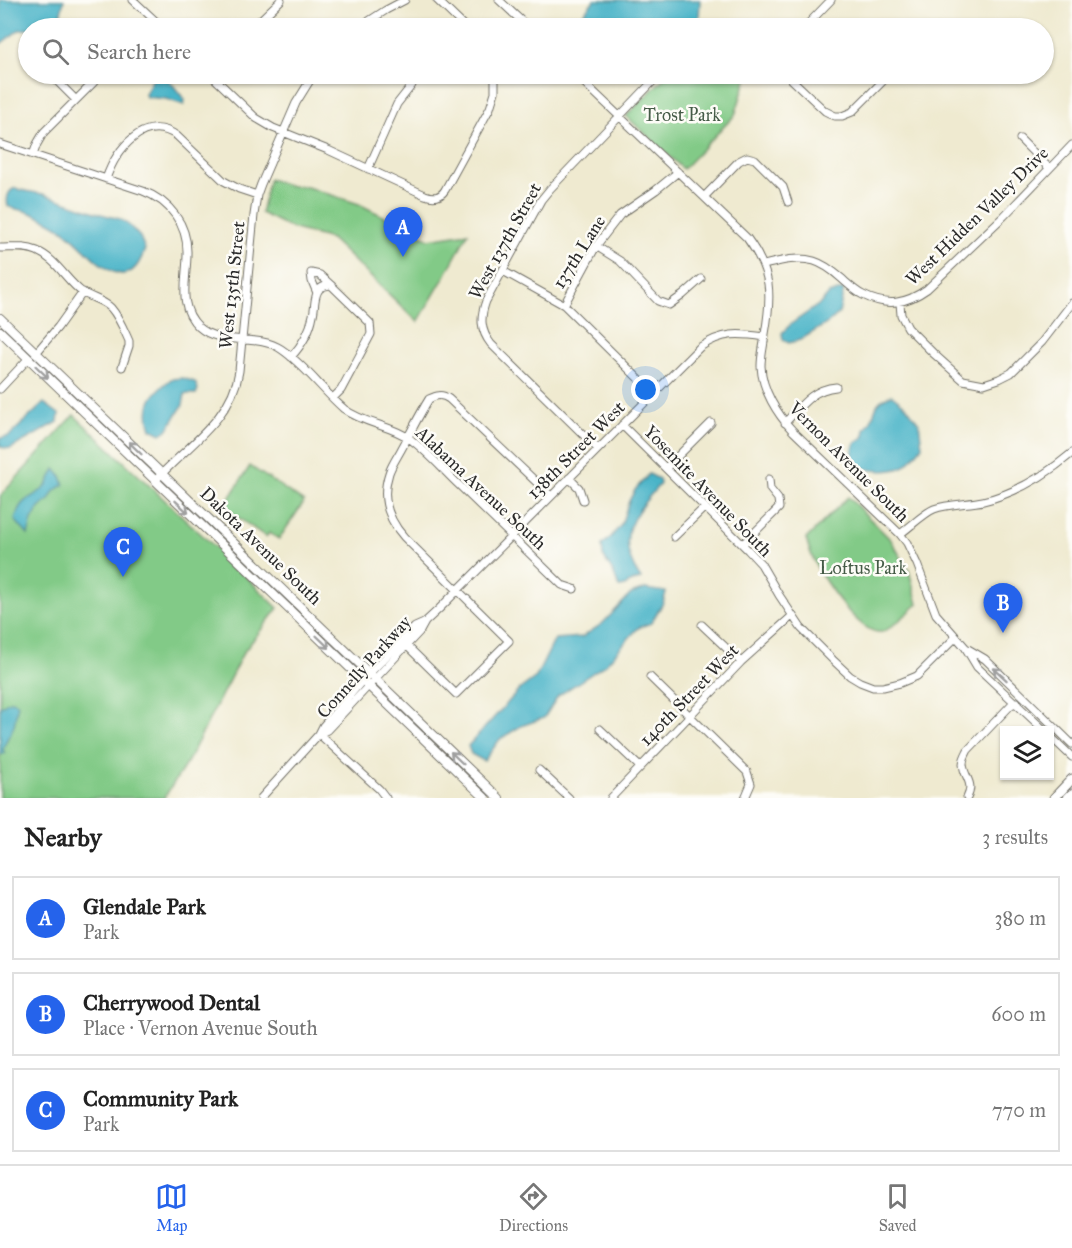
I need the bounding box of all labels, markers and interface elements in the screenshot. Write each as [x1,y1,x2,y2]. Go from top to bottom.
search box [18,18,1054,84]
icon: search [39,35,72,68]
text: Search here [87,38,191,65]
park label: Trost Park [643,104,721,126]
street label: West Hidden Valley Drive [901,142,1053,290]
street label: West 137th Street [464,178,546,303]
pin: A [384,208,422,257]
street label: 137th Lane [548,211,610,293]
street label: West 135th Street [214,219,250,350]
one-way arrow [34,365,49,379]
your location [631,375,660,404]
street label: 138th Street West [522,396,630,504]
street label: Vernon Avenue South [783,396,914,527]
street label: Alabama Avenue South [410,421,551,554]
street label: Yosemite Avenue South [639,421,777,561]
one-way arrow [127,441,142,455]
street label: Dakota Avenue South [196,482,326,610]
one-way arrow [175,500,190,514]
pin: C [104,528,142,577]
park label: Loftus Park [819,557,907,579]
pin: B [984,584,1022,633]
street label: Connelly Parkway [312,611,416,723]
one-way arrow [316,635,331,650]
street label: 140th Street West [635,639,744,751]
one-way arrow [992,667,1007,681]
map controls [1000,726,1054,780]
button: layers [1000,726,1054,780]
one-way arrow [450,750,465,765]
text: Nearby [24,821,102,853]
text: 3 results [982,825,1048,849]
text: Glendale Park [83,893,206,920]
text: A [39,906,52,930]
text: 380 m [995,906,1046,930]
text: Park [83,920,119,944]
text: Cherrywood Dental [83,989,260,1016]
text: B [39,1002,52,1026]
text: 600 m [991,1002,1046,1026]
text: Place · Vernon Avenue South [83,1016,318,1040]
text: Community Park [83,1085,238,1112]
text: C [39,1098,52,1122]
text: 770 m [992,1098,1046,1122]
text: Park [83,1112,119,1136]
tab: Map [155,1180,188,1235]
tab: Directions [499,1180,568,1235]
tab: Saved [879,1180,917,1235]

